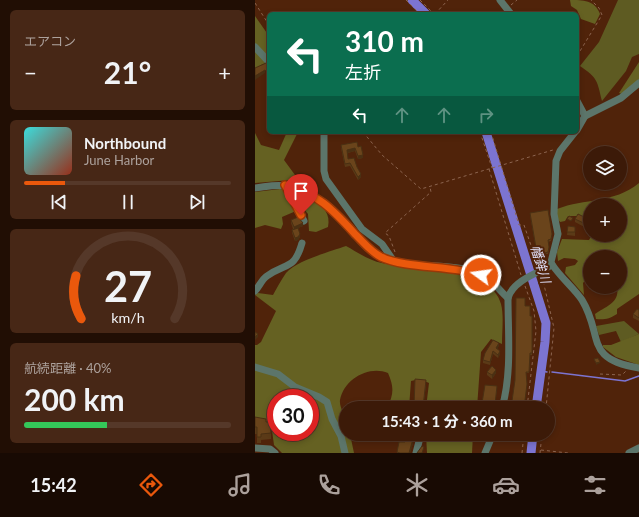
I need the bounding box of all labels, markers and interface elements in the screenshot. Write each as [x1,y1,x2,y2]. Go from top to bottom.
text: 310 m [345,24,424,58]
icon: left [279,28,331,80]
text: エアコン [24,33,76,49]
text: 21° [104,54,151,90]
text: − [24,59,37,86]
text: + [218,59,231,86]
text: 左折 [345,61,381,83]
icon: left [349,104,371,126]
icon: ahead [391,104,413,126]
icon: ahead [433,104,455,126]
icon: right [475,104,497,126]
text: Northbound [84,134,166,152]
map controls [583,146,627,294]
button: layers [583,146,627,190]
text: June Harbor [84,152,154,168]
pin [284,174,318,215]
icon: arrive [290,180,312,202]
icon: previous [48,191,70,213]
icon: pause [117,191,139,213]
icon: next [186,191,208,213]
button: + [583,198,627,242]
water label: 幡鉾川 [528,243,555,287]
button: − [583,250,627,294]
position arrow [460,254,502,296]
text: 27 [103,261,152,311]
text: km/h [111,309,144,326]
text: 航続距離 · 40% [24,360,112,376]
text: 200 km [24,381,125,417]
speed limit sign: 30 [267,389,319,441]
text: 15:43 · 1 分 · 360 m [381,412,513,430]
icon: directions [137,471,165,499]
icon: music [226,471,254,499]
icon: phone [315,471,343,499]
icon: climate [403,471,431,499]
icon: car [492,471,520,499]
icon: filters [581,471,609,499]
text: 15:42 [30,474,77,496]

